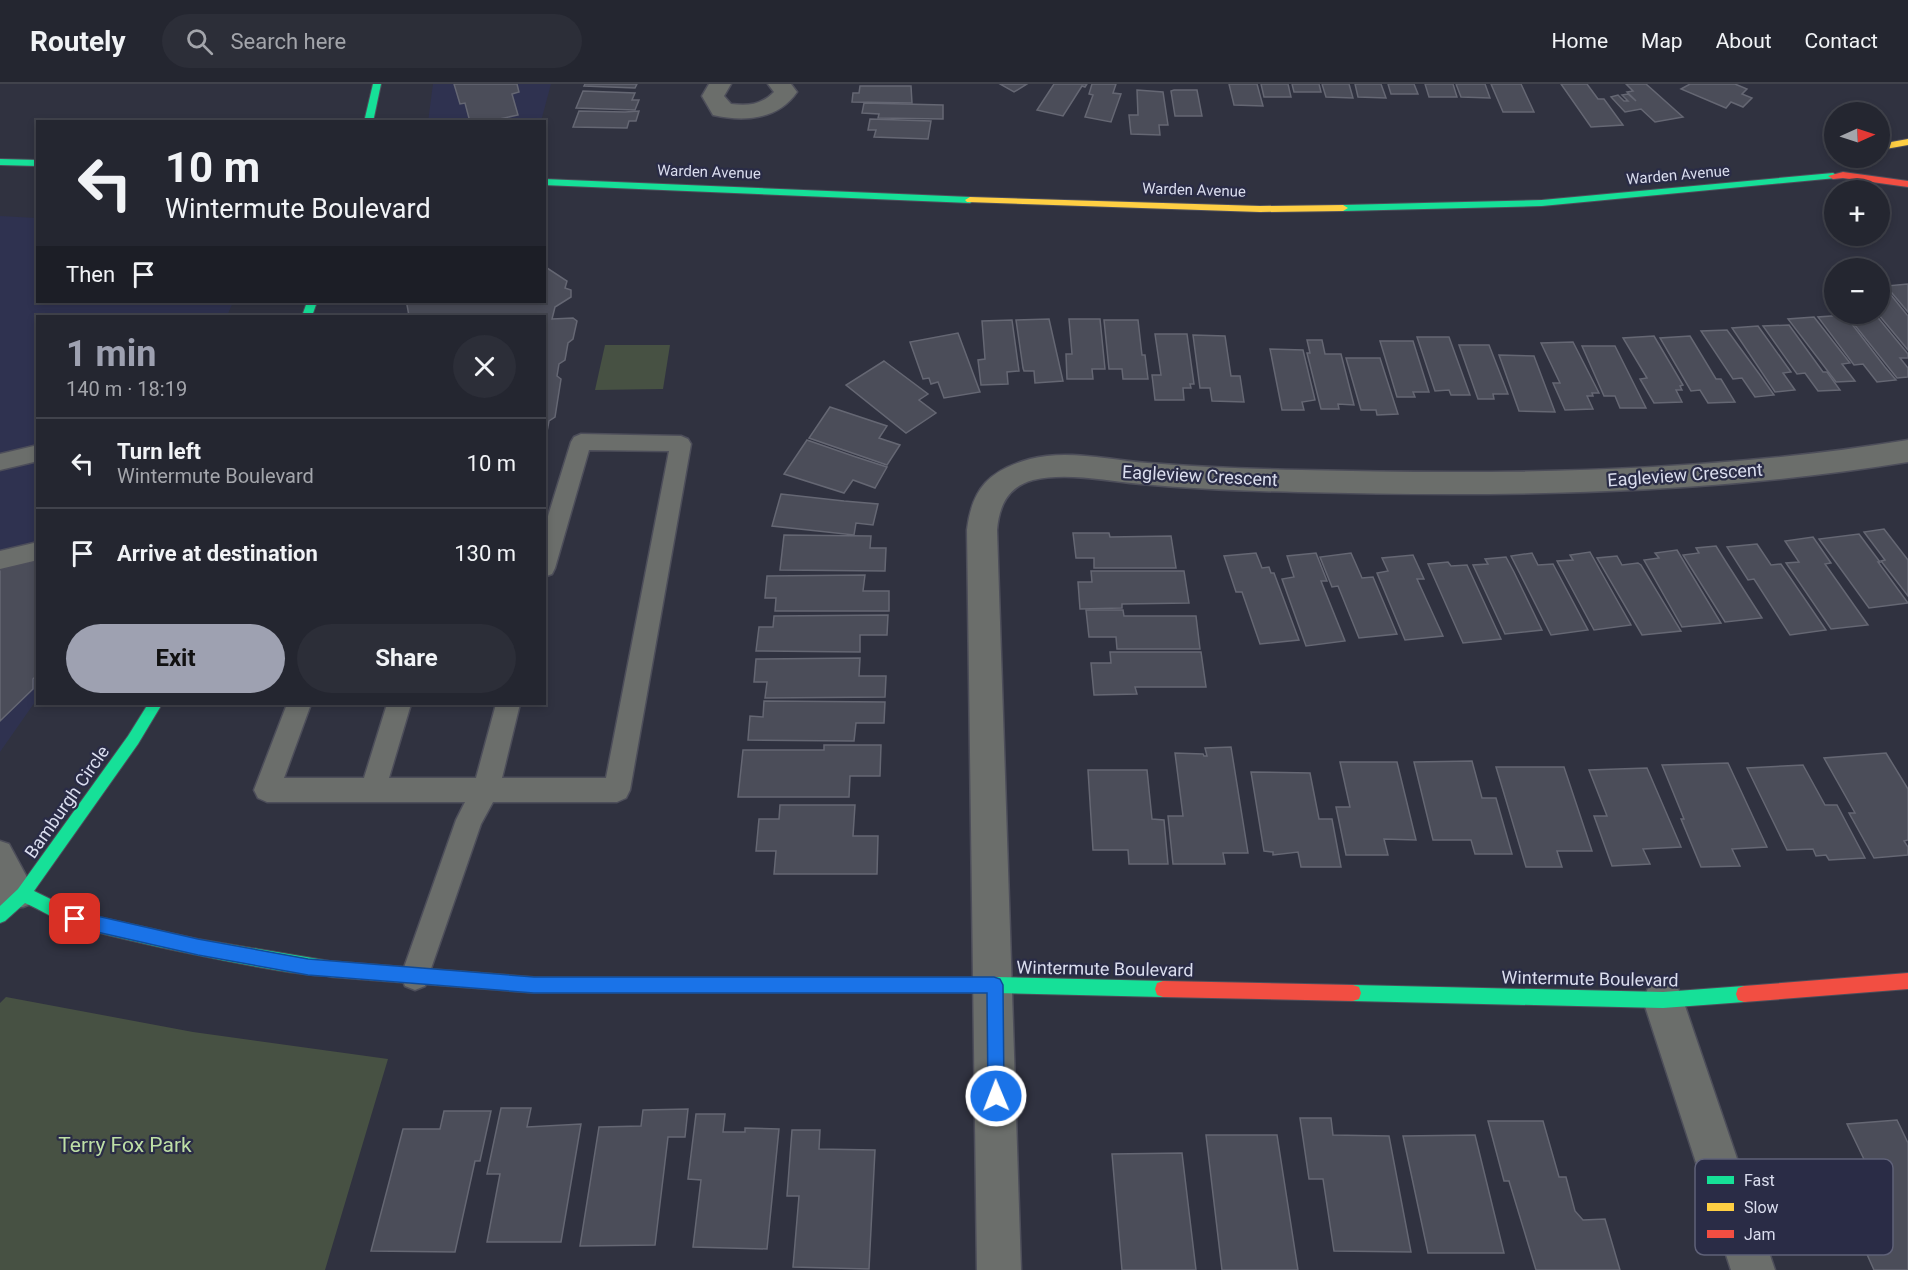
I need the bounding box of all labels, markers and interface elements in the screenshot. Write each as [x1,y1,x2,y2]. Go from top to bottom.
search box [162,14,582,68]
text: Routely [30,25,126,58]
icon: search [183,25,216,58]
text: Search here [231,29,346,54]
text: Home [1552,29,1608,53]
text: Map [1641,29,1683,53]
text: About [1716,29,1772,53]
text: Contact [1805,29,1878,53]
north arrow [1824,102,1890,168]
map controls [1824,102,1890,324]
text: 10 m [165,143,260,192]
icon: left [66,144,144,222]
street label: Warden Avenue [657,161,761,183]
street label: Warden Avenue [1626,162,1730,188]
street label: Warden Avenue [1142,179,1246,201]
button: + [1824,180,1890,246]
text: Wintermute Boulevard [165,193,431,225]
icon: arrive [127,258,160,291]
button: − [1824,258,1890,324]
text: Then [66,262,115,287]
text: 1 min [66,333,157,375]
button: close [453,335,516,398]
text: 140 m · 18:19 [66,377,187,401]
text: Turn left [117,439,201,464]
icon: left [66,447,99,480]
text: 10 m [467,451,516,476]
street label: Eagleview Crescent [1606,459,1764,490]
street label: Eagleview Crescent [1122,461,1278,490]
text: Wintermute Boulevard [117,464,314,488]
icon: arrive [66,537,99,570]
text: Arrive at destination [117,541,318,566]
text: 130 m [454,541,516,566]
button: Exit [66,624,285,693]
button: Share [297,624,516,693]
street label: Bamburgh Circle [20,741,113,862]
pin [49,893,100,944]
icon: arrive [58,902,91,935]
street label: Wintermute Boulevard [1016,956,1194,981]
street label: Wintermute Boulevard [1501,966,1679,991]
position arrow [964,1064,1028,1128]
park label: Terry Fox Park [58,1133,192,1157]
legend [1695,1159,1893,1255]
text: Fast [1744,1171,1775,1190]
text: Slow [1744,1198,1779,1217]
text: Jam [1744,1225,1776,1244]

